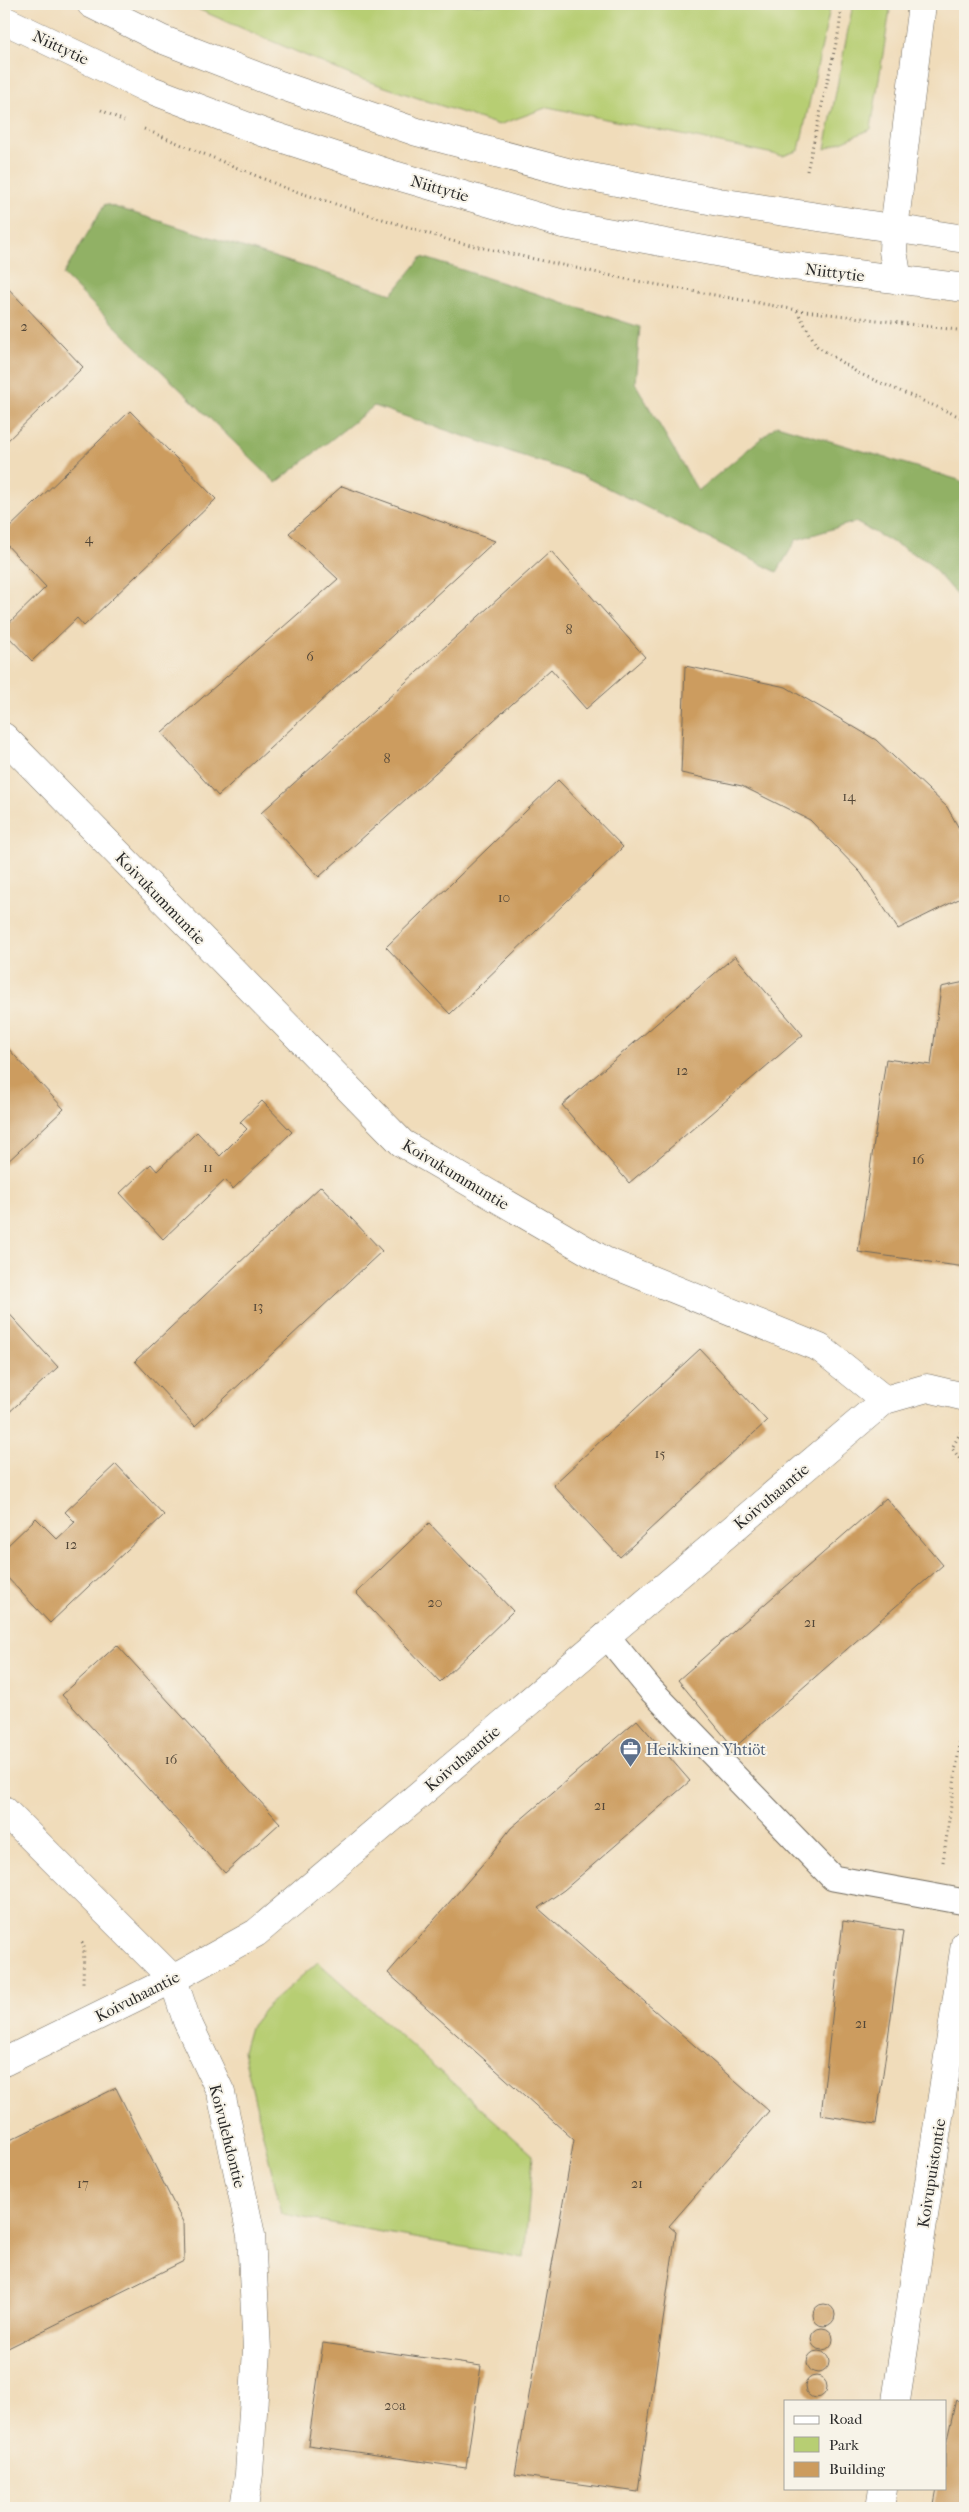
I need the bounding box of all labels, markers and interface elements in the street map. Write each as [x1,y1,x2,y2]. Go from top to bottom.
street label: Niittytie [30,26,92,69]
street label: Niittytie [409,171,471,206]
street label: Niittytie [804,259,866,286]
house number: 2 [20,318,28,335]
house number: 4 [85,530,94,547]
house number: 8 [565,621,573,638]
house number: 6 [306,648,314,665]
house number: 8 [383,750,391,767]
house number: 14 [842,788,856,805]
street label: Koivukummuntie [112,848,210,949]
house number: 10 [498,889,510,906]
house number: 12 [676,1062,688,1079]
street label: Koivukummuntie [399,1135,513,1214]
house number: 16 [912,1151,925,1168]
house number: 11 [203,1159,213,1176]
house number: 13 [253,1298,263,1315]
house number: 15 [655,1445,666,1462]
street label: Koivuhaantie [730,1459,813,1533]
house number: 12 [65,1536,77,1553]
house number: 20 [428,1594,442,1611]
house number: 21 [804,1614,816,1631]
street label: Koivuhaantie [421,1721,504,1795]
office icon: Heikkinen Yhtiöt [618,1737,642,1768]
place label: Heikkinen Yhtiöt [646,1740,766,1759]
house number: 16 [165,1751,178,1768]
house number: 21 [594,1797,606,1814]
street label: Koivuhaantie [92,1967,183,2026]
house number: 21 [855,2015,867,2032]
street label: Koivulehdontie [205,2082,250,2190]
street label: Koivupuistontie [913,2117,950,2229]
house number: 17 [77,2175,89,2192]
house number: 21 [631,2175,643,2192]
house number: 20a [384,2397,406,2414]
legend [784,2400,946,2490]
text: Road [829,2410,863,2428]
text: Park [829,2436,859,2454]
text: Building [829,2460,886,2478]

